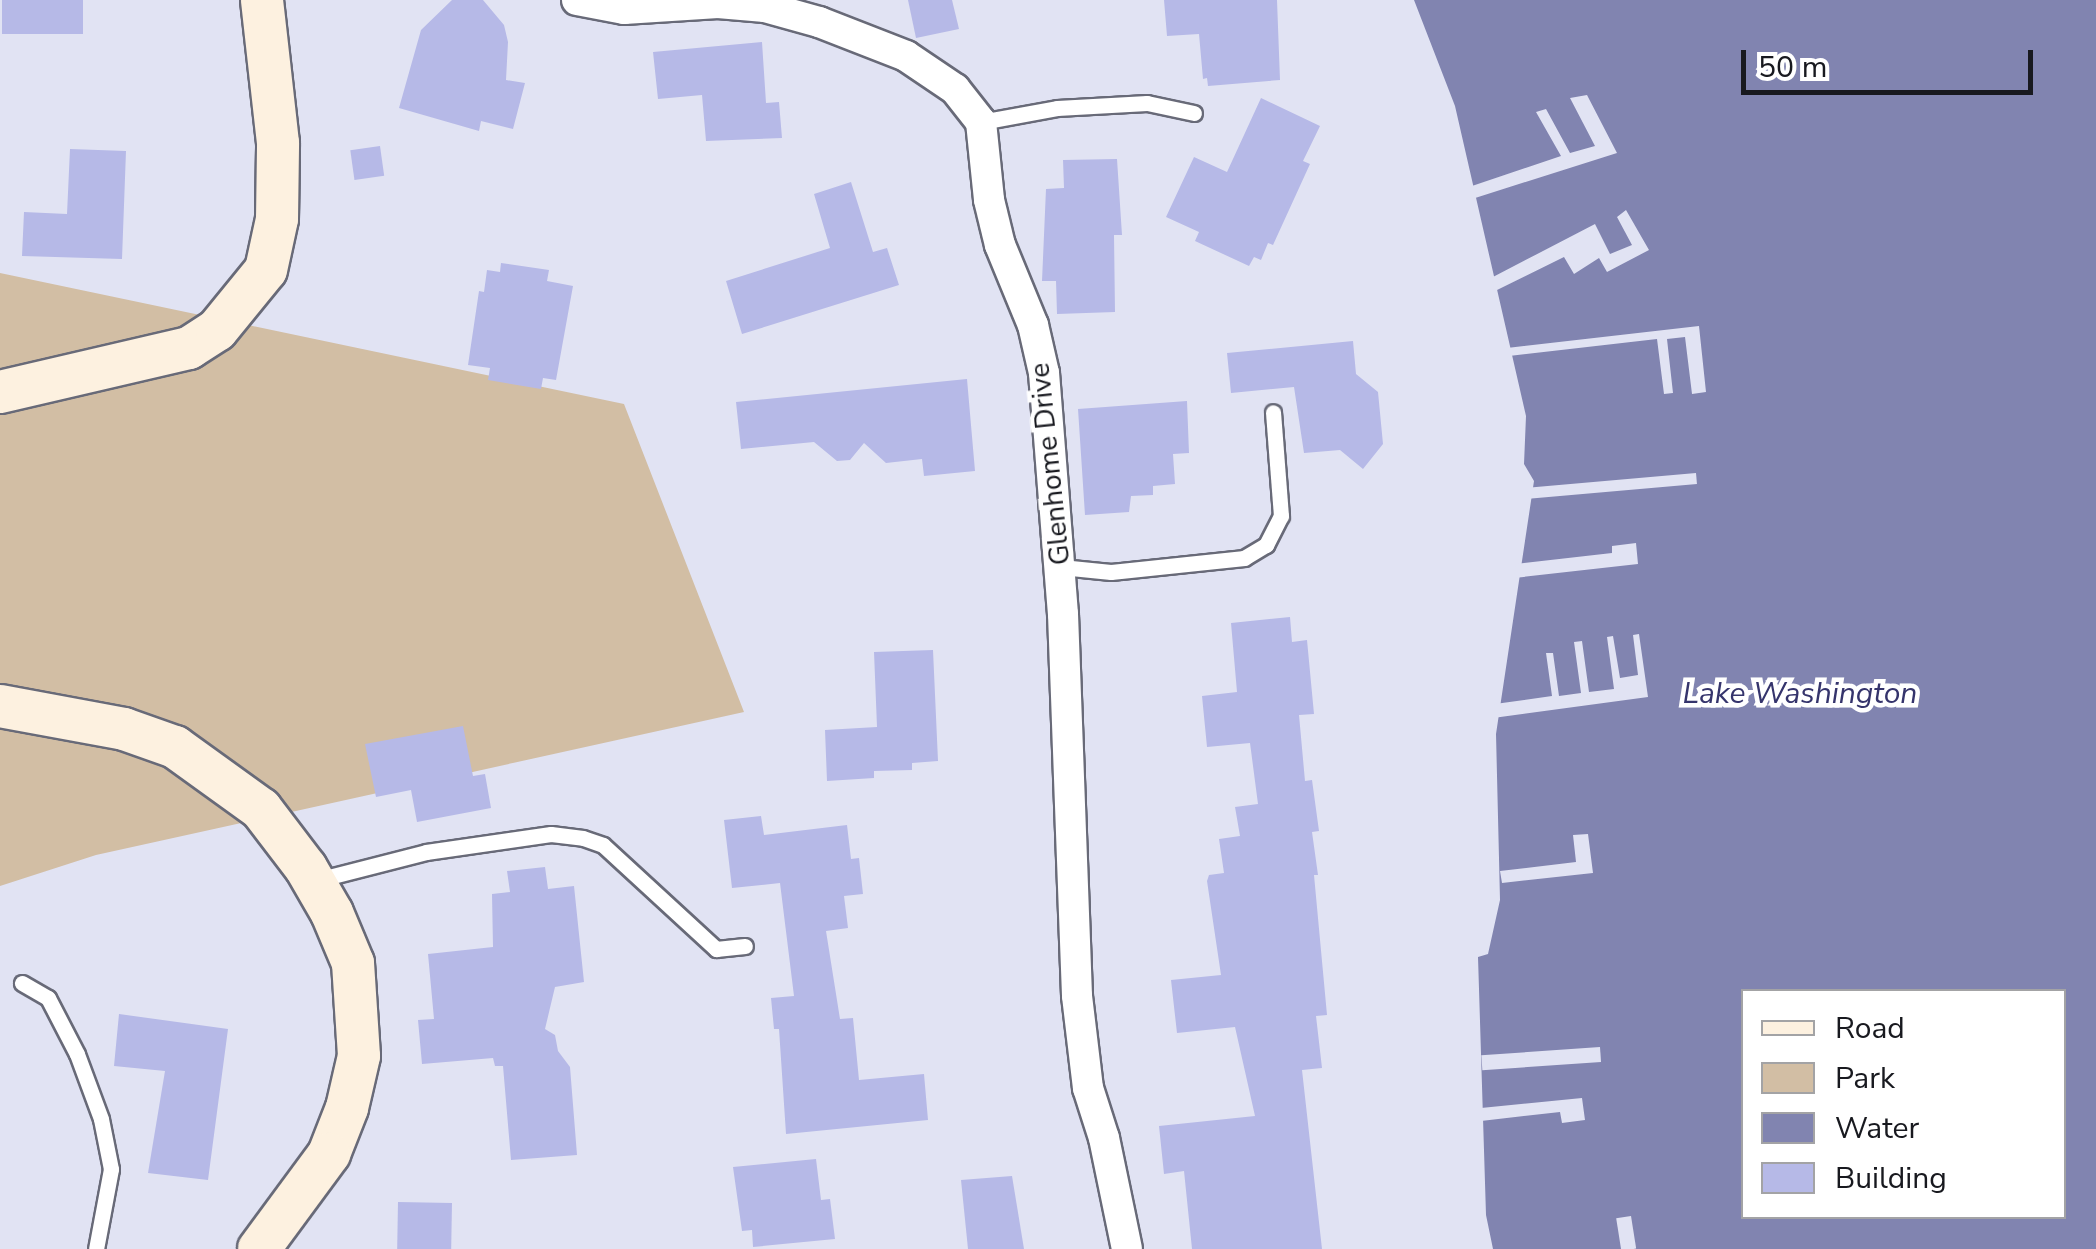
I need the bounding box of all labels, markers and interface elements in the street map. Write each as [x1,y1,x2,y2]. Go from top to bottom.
scale bar [1746,30,2038,92]
text: 50 m [1758,47,1827,88]
street label: Glenhome Drive [1023,361,1077,567]
water label: Lake Washington [1683,676,1917,712]
legend [1741,989,2066,1219]
text: Road [1835,1008,1905,1049]
text: Park [1835,1058,1895,1099]
text: Water [1835,1108,1919,1149]
text: Building [1835,1158,1947,1199]

